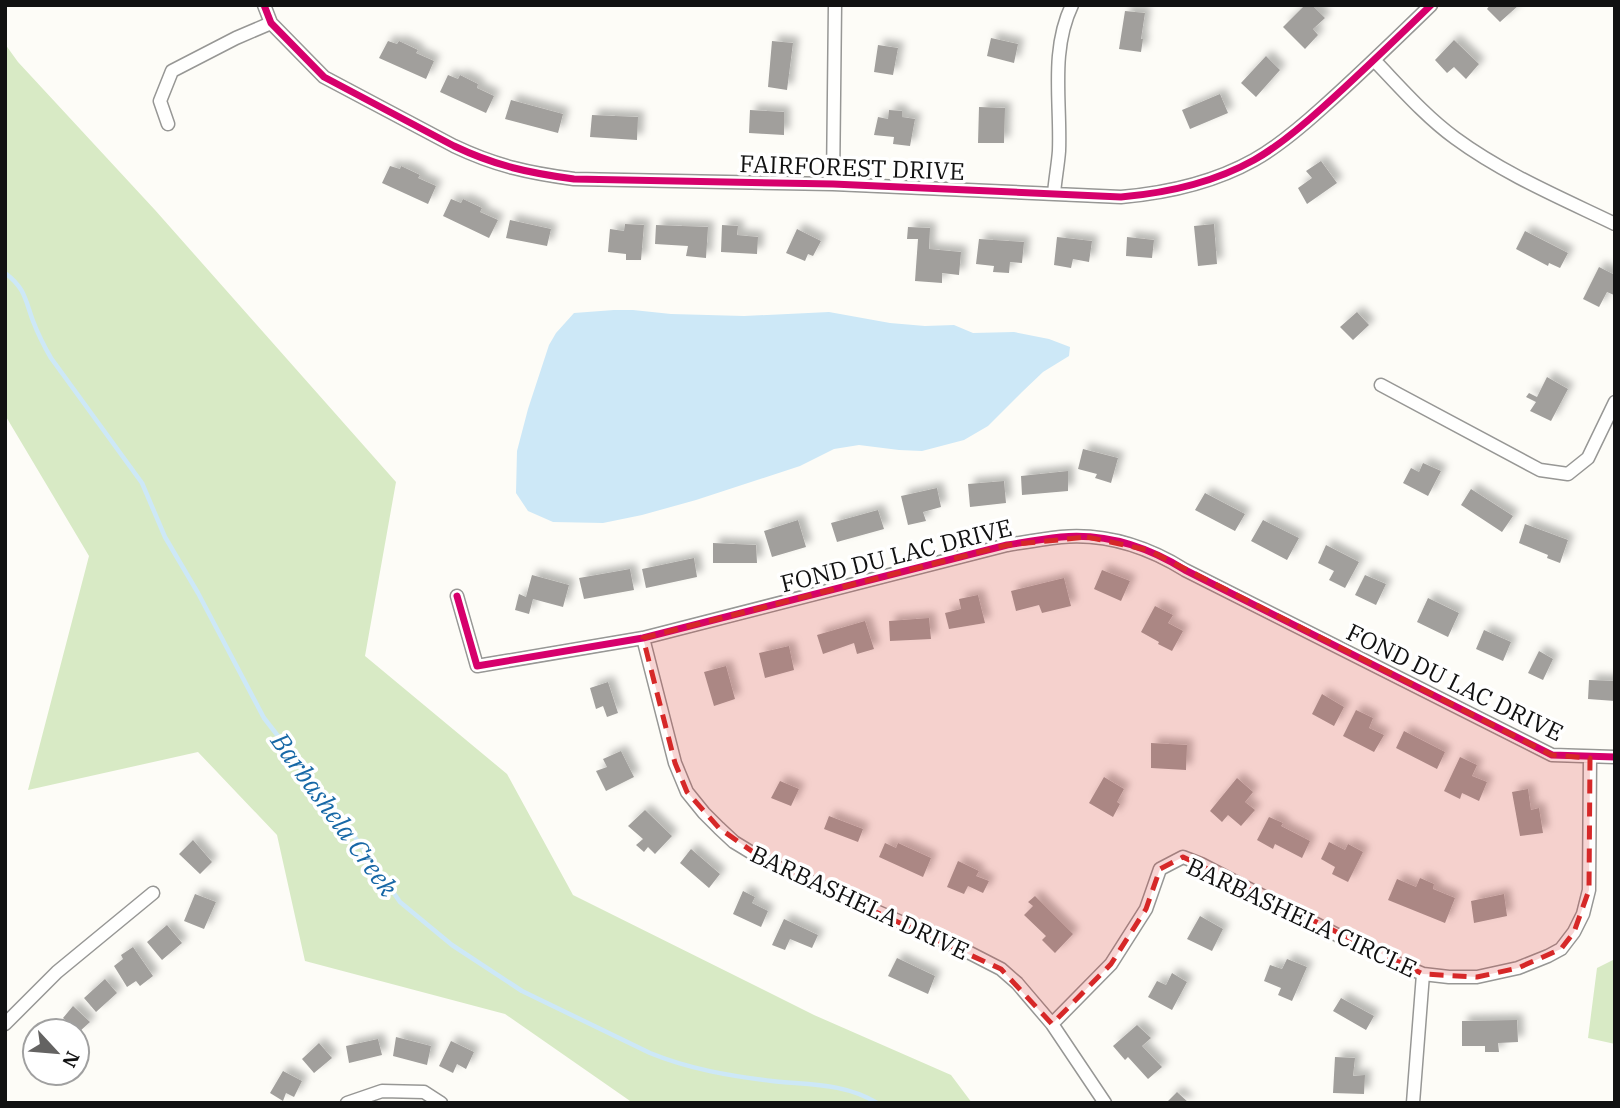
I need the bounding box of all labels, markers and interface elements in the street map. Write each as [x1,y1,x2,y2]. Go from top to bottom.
street label: FAIRFOREST DRIVE [739,147,965,187]
street label: FOND DU LAC DRIVE [777,511,1015,599]
street label: FOND DU LAC DRIVE [1341,616,1569,748]
water label: Barbashela Creek [263,724,406,903]
street label: BARBASHELA DRIVE [745,837,975,967]
street label: BARBASHELA CIRCLE [1182,850,1422,984]
north arrow [21,1017,91,1087]
text: N [57,1047,85,1071]

